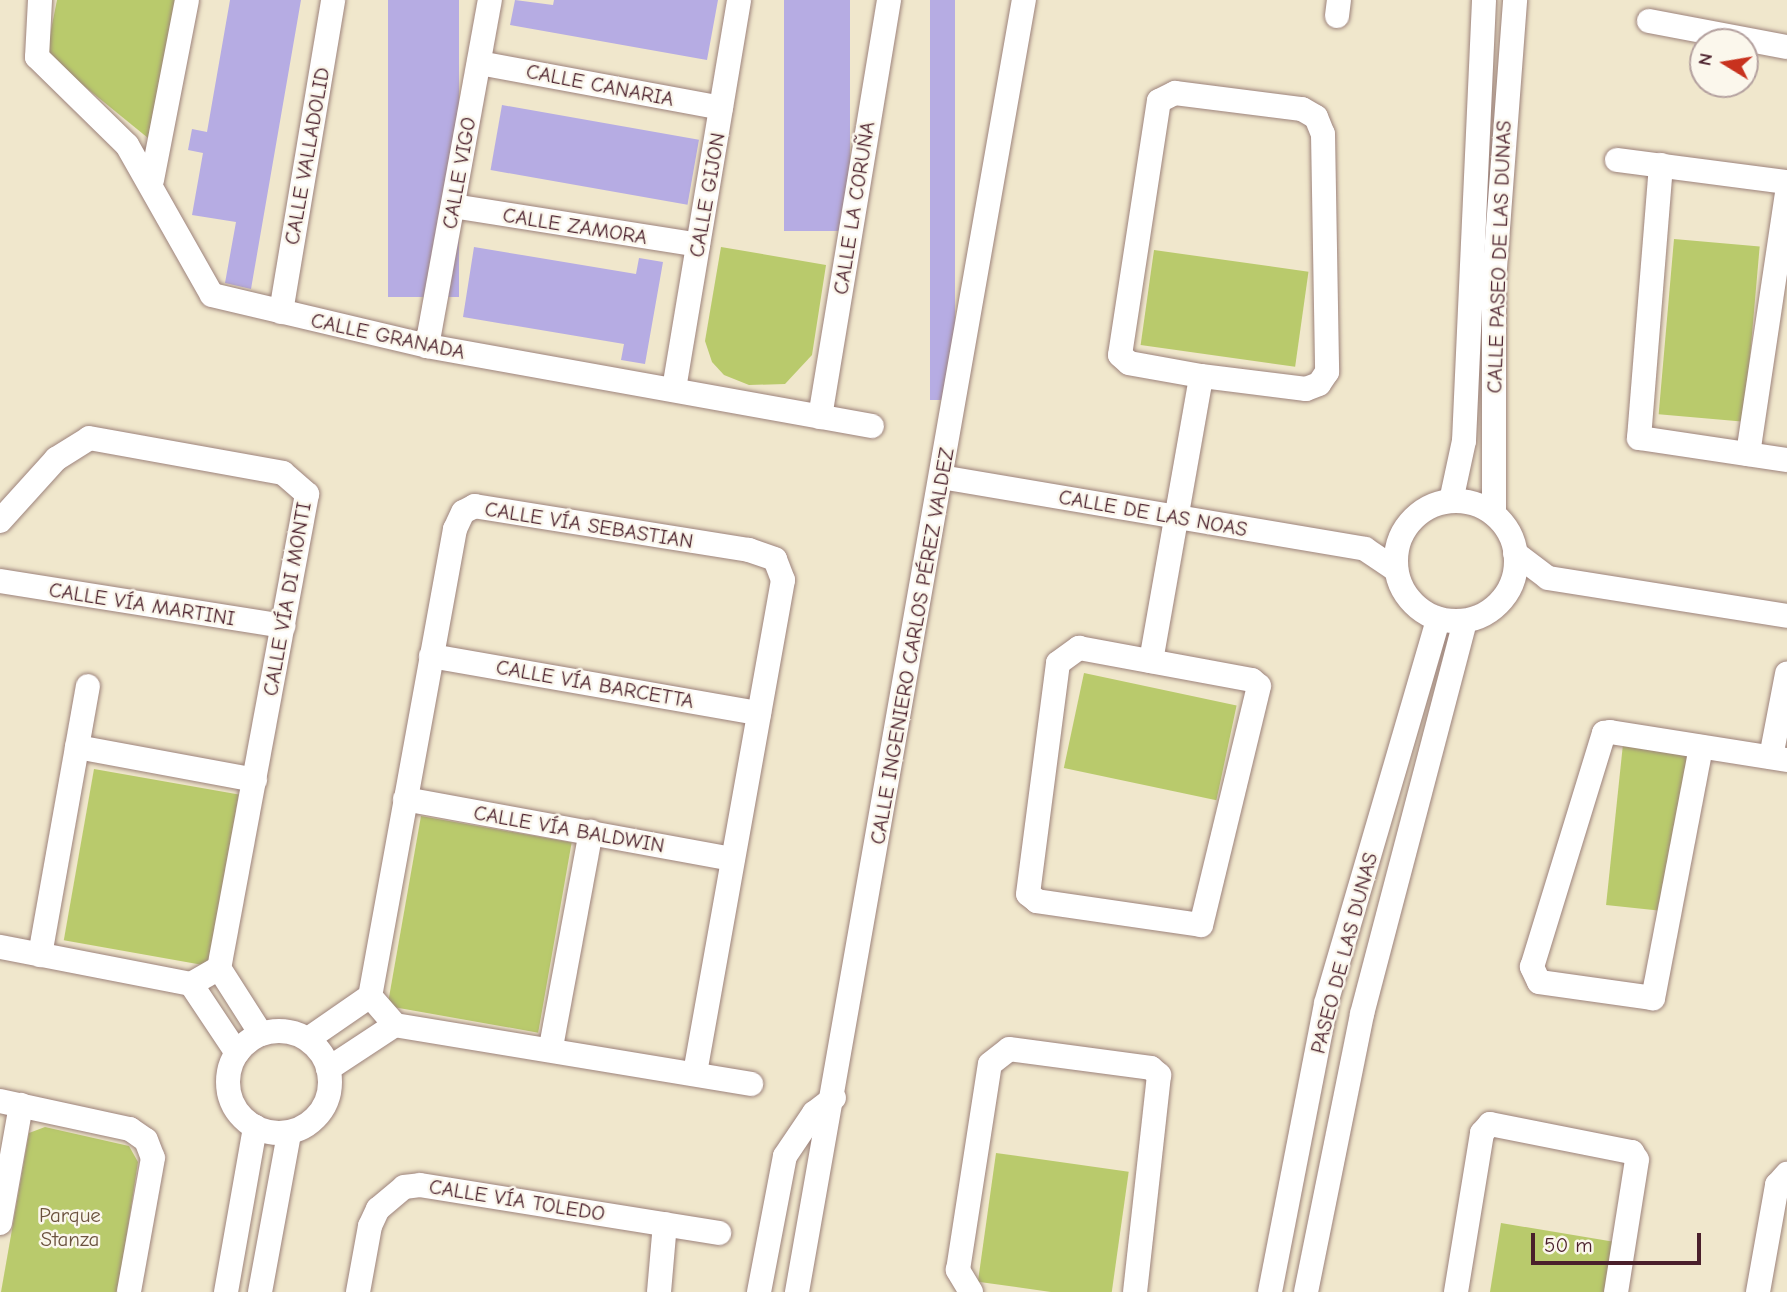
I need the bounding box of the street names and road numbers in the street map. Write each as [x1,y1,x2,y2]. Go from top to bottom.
street label: CALLE CANARIA [524,58,676,112]
street label: CALLE VALLADOLID [279,65,335,247]
street label: CALLE VIGO [437,115,481,231]
street label: CALLE LA CORUÑA [828,120,880,296]
street label: CALLE PASEO DE LAS DUNAS [1482,120,1516,394]
street label: CALLE GIJON [684,131,730,259]
street label: CALLE ZAMORA [501,202,649,250]
street label: CALLE GRANADA [309,307,467,365]
street label: CALLE INGENIERO CARLOS PÉREZ VALDEZ [865,446,959,846]
street label: CALLE DE LAS NOAS [1057,484,1249,542]
street label: CALLE VÍA SEBASTIAN [483,496,695,554]
street label: CALLE VÍA DI MONTI [258,500,316,698]
street label: CALLE VÍA MARTINI [47,577,237,631]
street label: CALLE VÍA BARCETTA [494,654,696,714]
street label: CALLE VÍA BALDWIN [472,800,666,858]
street label: PASEO DE LAS DUNAS [1305,850,1383,1056]
street label: CALLE VÍA TOLEDO [427,1174,607,1226]

